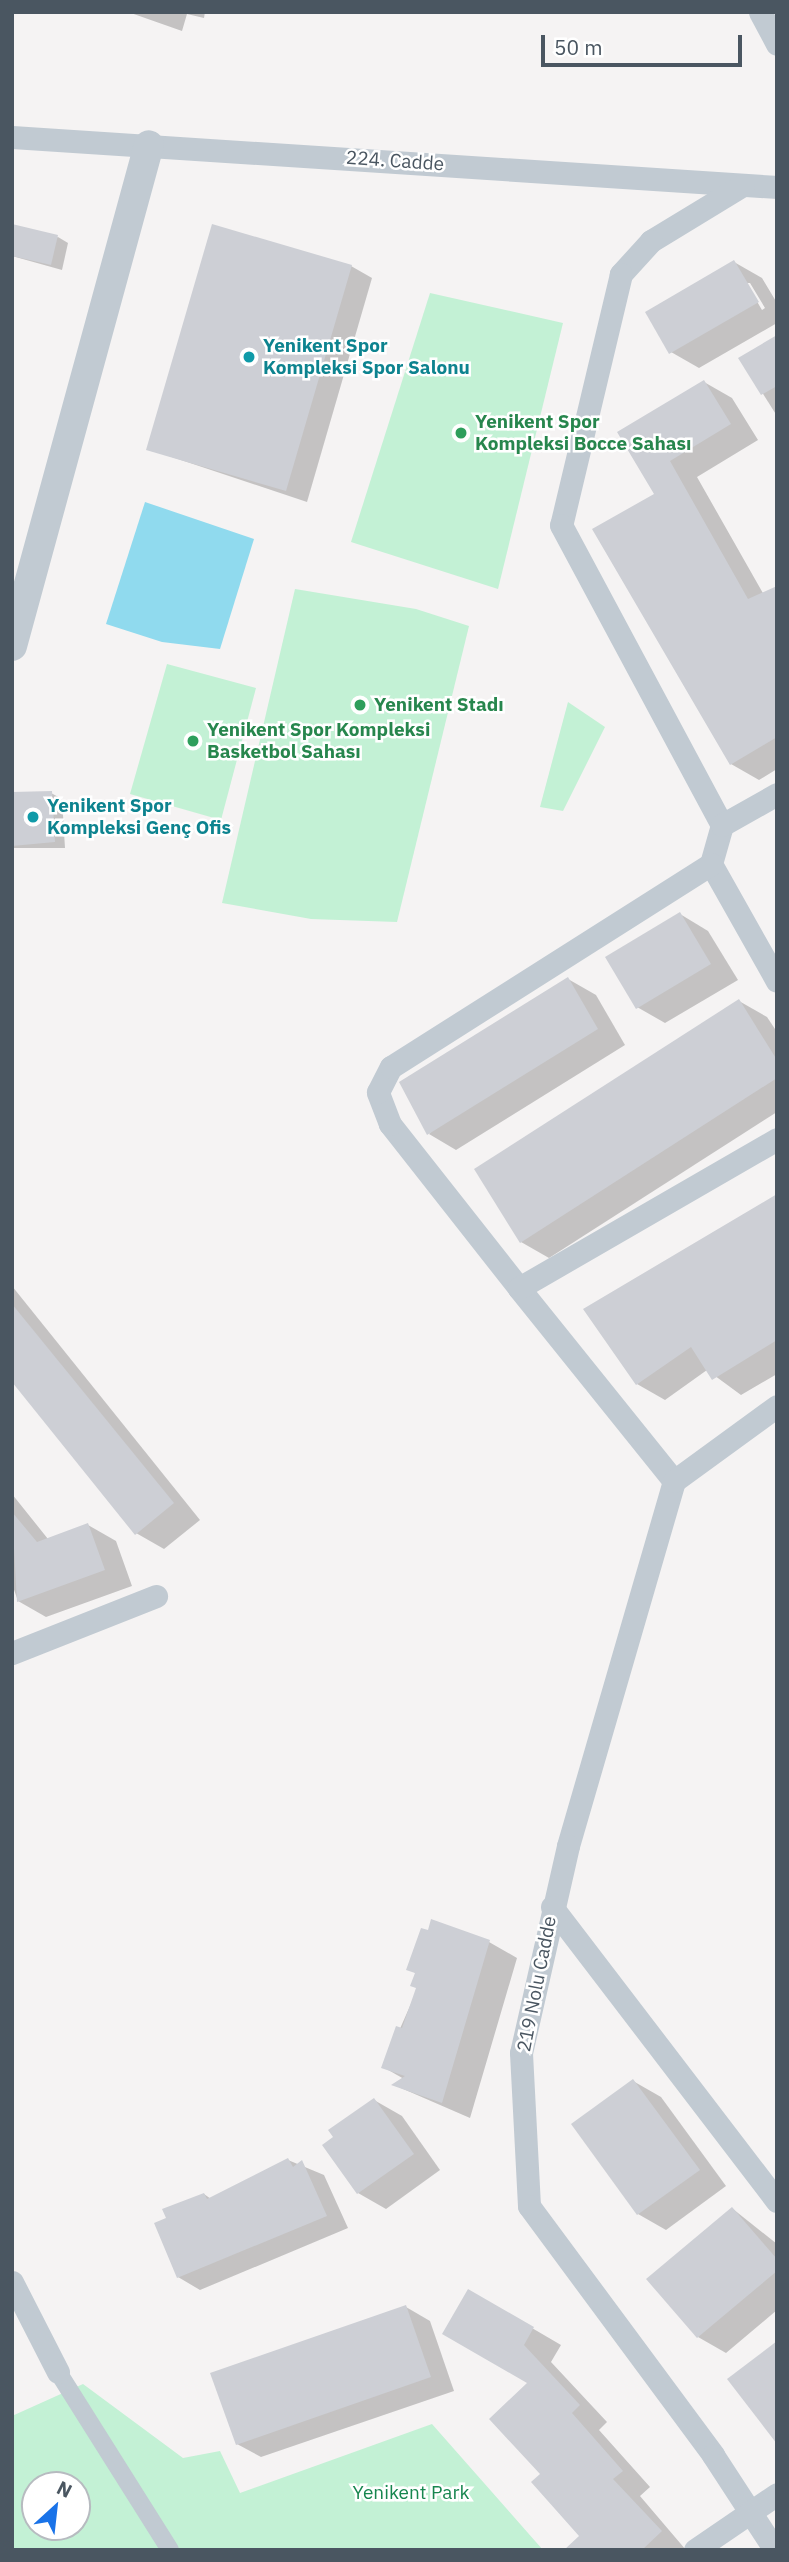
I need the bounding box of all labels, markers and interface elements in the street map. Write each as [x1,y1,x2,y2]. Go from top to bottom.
scale bar [544,21,745,65]
text: 50 m [554,33,603,61]
street label: 224. Cadde [345,146,445,176]
place label: Yenikent Spor Kompleksi Spor Salonu [263,335,470,379]
marker: Yenikent Spor Kompleksi Spor Salonu [241,349,257,365]
place label: Yenikent Spor Kompleksi Bocce Sahası [475,411,692,455]
marker: Yenikent Spor Kompleksi Bocce Sahası [453,425,469,441]
place label: Yenikent Stadı [374,694,504,716]
marker: Yenikent Stadı [352,697,368,713]
place label: Yenikent Spor Kompleksi Basketbol Sahası [207,719,430,763]
marker: Yenikent Spor Kompleksi Basketbol Sahası [185,733,201,749]
place label: Yenikent Spor Kompleksi Genç Ofis [47,795,231,839]
marker: Yenikent Spor Kompleksi Genç Ofis [25,809,41,825]
street label: 219 Nolu Cadde [513,1914,561,2054]
north arrow [21,2471,91,2541]
text: N [53,2475,76,2503]
park label: Yenikent Park [353,2482,469,2504]

